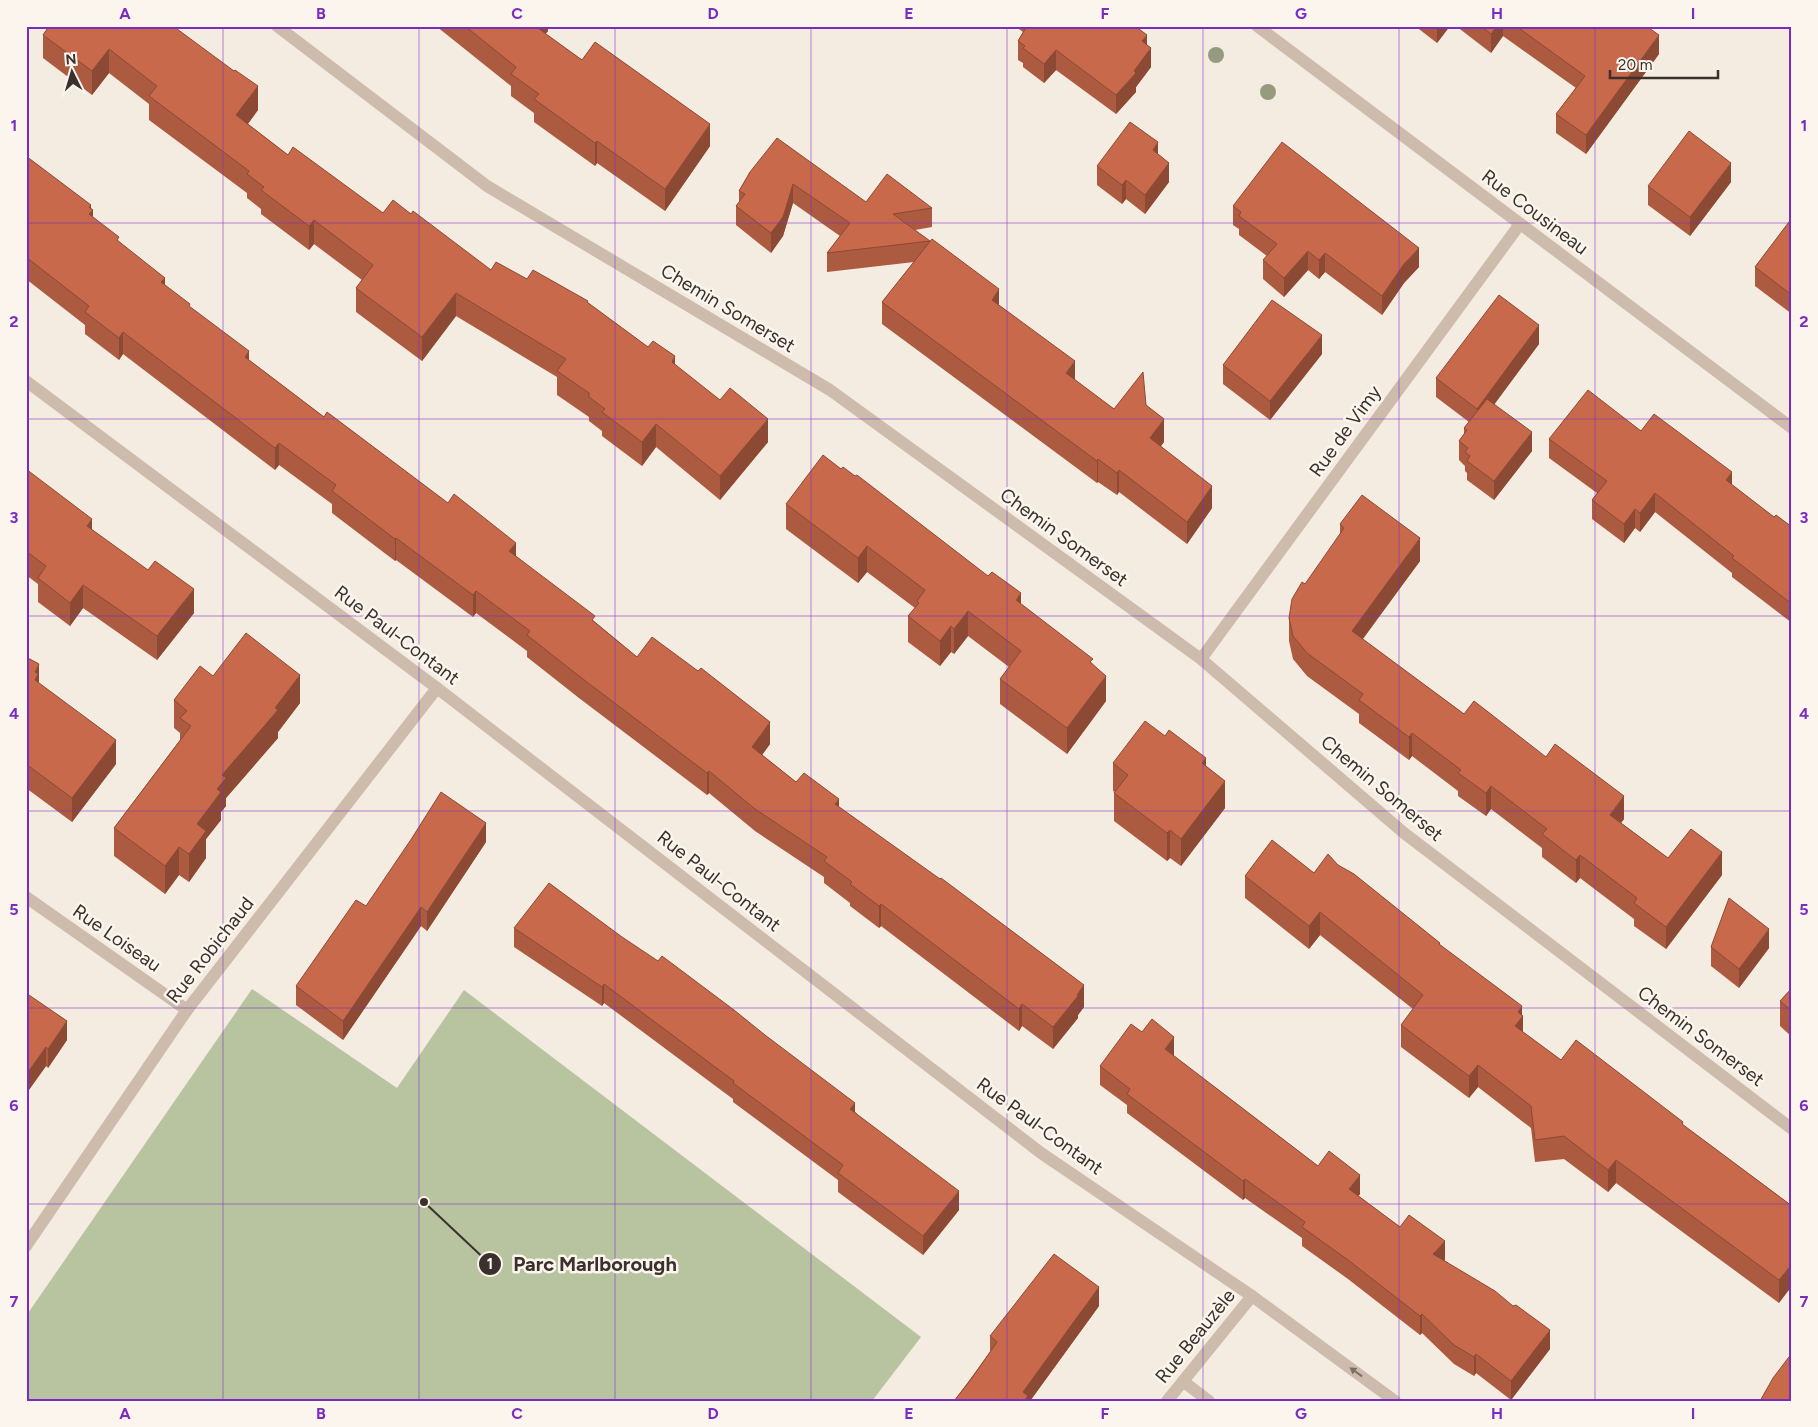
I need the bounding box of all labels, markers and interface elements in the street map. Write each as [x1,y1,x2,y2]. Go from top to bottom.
text: A [119,4,131,23]
text: B [316,4,326,23]
text: C [511,4,523,23]
text: D [707,4,719,23]
text: E [904,4,914,23]
text: F [1101,4,1110,23]
text: G [1295,4,1307,23]
text: H [1491,4,1503,23]
text: I [1691,4,1695,23]
north arrow [48,48,98,98]
scale bar [1610,48,1718,80]
text: N [65,51,77,68]
text: 20 m [1618,56,1652,74]
text: 1 [11,116,17,135]
text: 1 [1801,116,1807,135]
street label: Rue Cousineau [1477,164,1593,260]
street label: Chemin Somerset [657,259,799,357]
text: 2 [9,312,19,331]
text: 2 [1799,312,1809,331]
street label: Rue de Vimy [1304,381,1386,481]
street label: Chemin Somerset [996,483,1132,591]
text: 3 [10,508,19,527]
text: 3 [1800,508,1809,527]
street label: Rue Paul-Contant [330,580,464,690]
text: 4 [9,704,19,723]
text: 4 [1799,704,1809,723]
street label: Chemin Somerset [1316,730,1448,846]
street label: Rue Paul-Contant [653,826,785,936]
street label: Rue Robichaud [161,892,259,1008]
street label: Rue Loiseau [68,899,166,977]
text: 5 [9,900,19,919]
text: 5 [1799,900,1809,919]
street label: Chemin Somerset [1633,981,1769,1091]
street label: Rue Paul-Contant [972,1072,1108,1180]
text: 6 [9,1096,19,1115]
text: 6 [1799,1096,1809,1115]
callout: Parc Marlborough [478,1246,686,1281]
text: Parc Marlborough [513,1252,677,1276]
text: 1 [487,1255,493,1273]
street label: Rue Beauzèle [1150,1284,1240,1388]
text: 7 [10,1292,19,1311]
text: 7 [1800,1292,1809,1311]
one-way arrow [1349,1367,1363,1377]
text: A [119,1404,131,1423]
text: B [316,1404,326,1423]
text: C [511,1404,523,1423]
text: D [707,1404,719,1423]
text: E [904,1404,914,1423]
text: F [1101,1404,1110,1423]
text: G [1295,1404,1307,1423]
text: H [1491,1404,1503,1423]
text: I [1691,1404,1695,1423]

